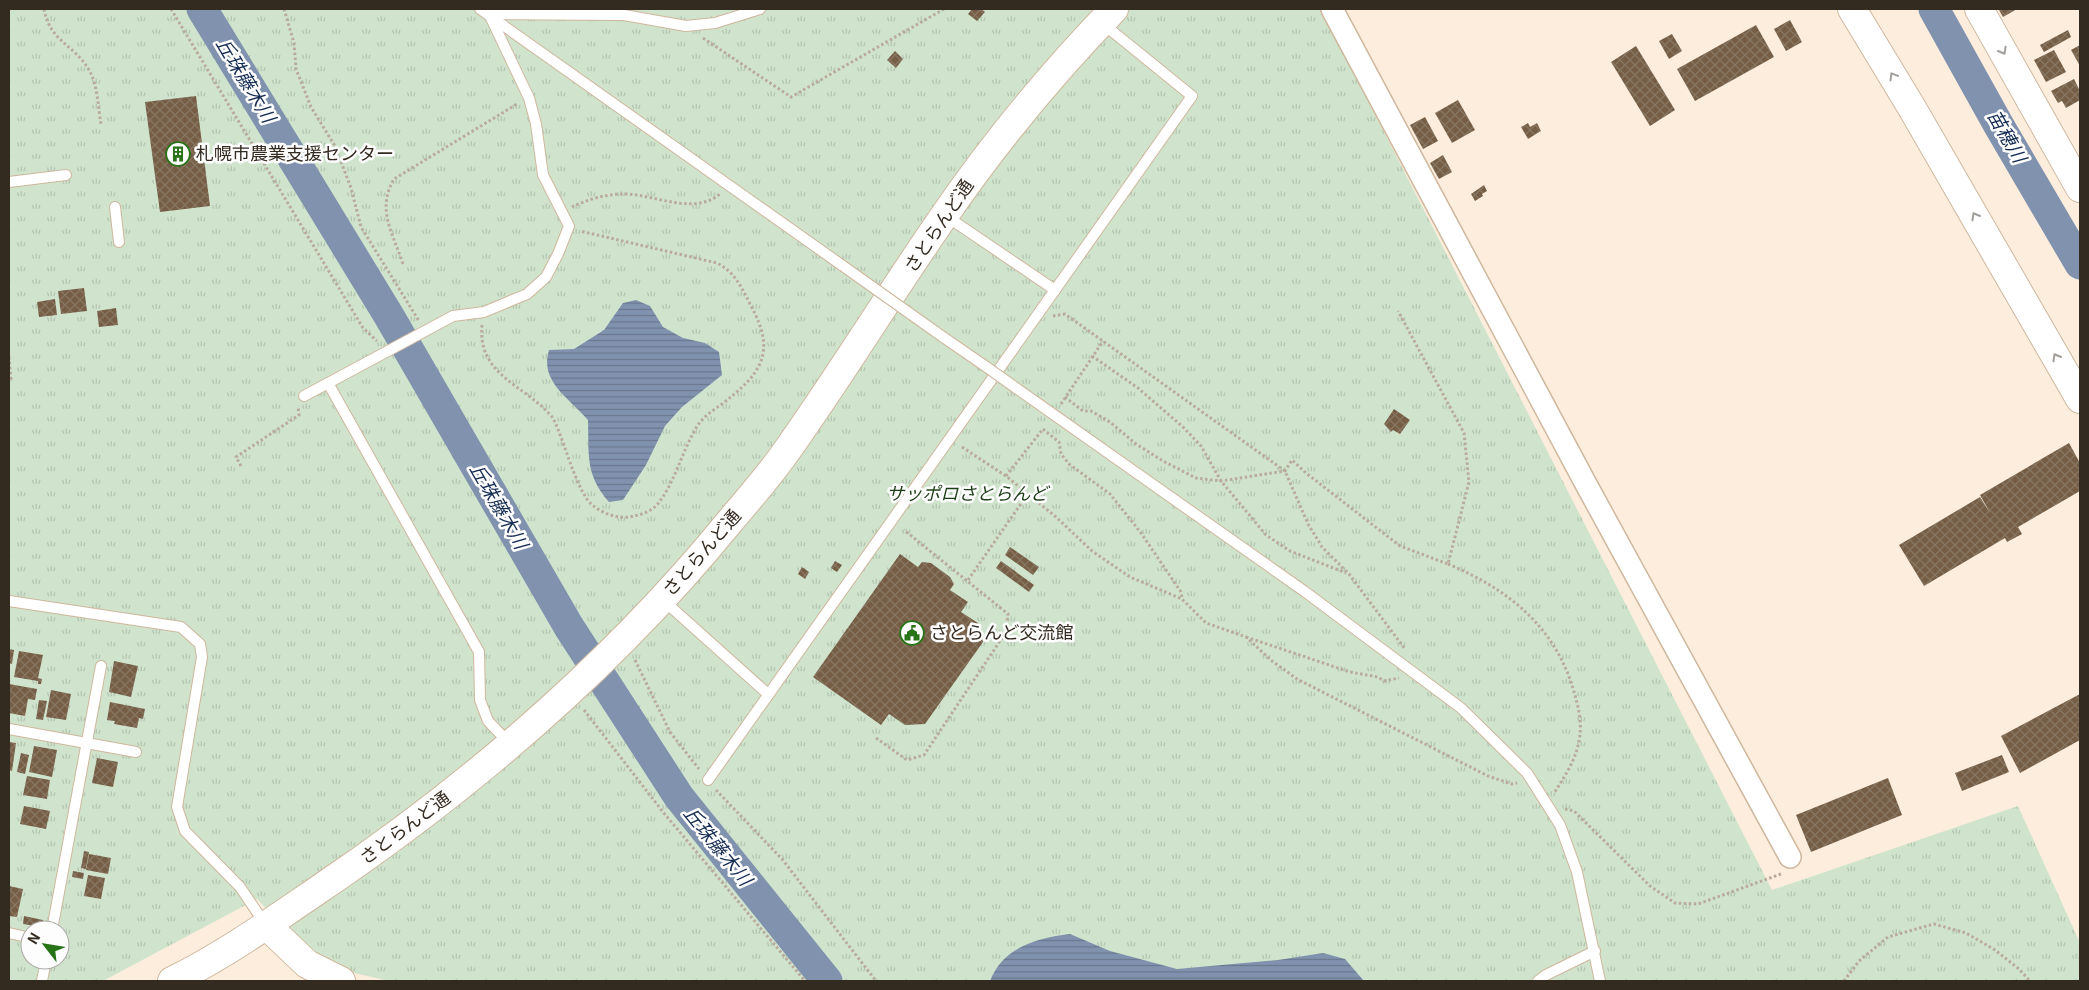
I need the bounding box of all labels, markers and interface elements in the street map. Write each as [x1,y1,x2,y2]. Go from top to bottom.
water label: 丘珠藤木川 [211,32,284,129]
one-way arrow [1996,46,2006,55]
one-way arrow [1889,72,1899,81]
water label: 苗穂川 [1982,104,2035,168]
place label: 札幌市農業支援センター [196,139,394,165]
building icon: 札幌市農業支援センター [165,141,191,167]
street label: さとらんど通 [897,173,978,277]
one-way arrow [1971,212,1981,221]
one-way arrow [2052,353,2062,362]
water label: 丘珠藤木川 [465,457,537,555]
park label: サッポロさとらんど [886,479,1051,505]
street label: さとらんど通 [655,503,746,601]
place label: さとらんど交流館 [930,618,1073,644]
public building icon: さとらんど交流館 [899,620,925,646]
street label: さとらんど通 [353,784,455,869]
water label: 丘珠藤木川 [679,800,761,892]
north arrow [20,920,70,970]
text: N [22,928,44,947]

